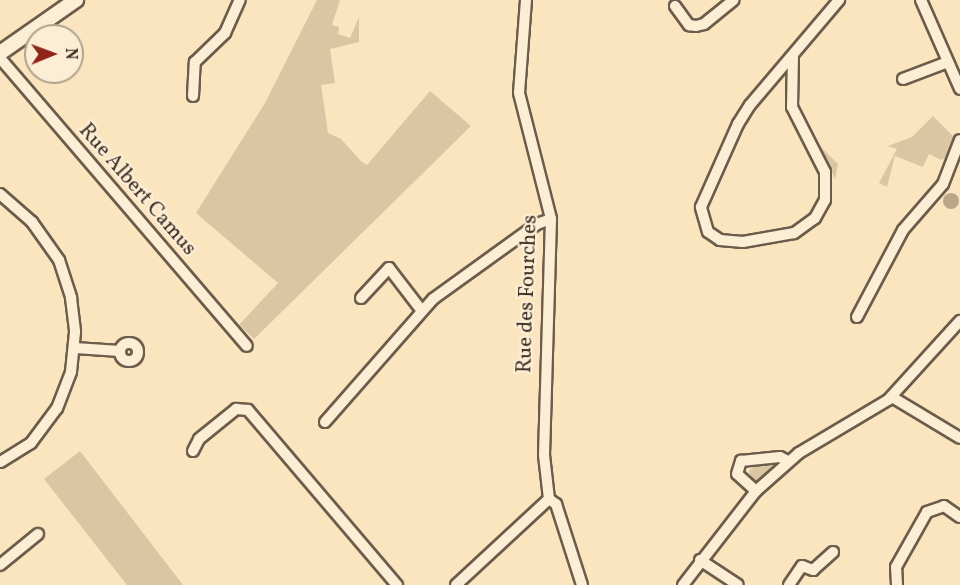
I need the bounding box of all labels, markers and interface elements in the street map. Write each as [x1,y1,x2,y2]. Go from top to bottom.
north arrow [24,24,84,84]
text: N [59,48,81,60]
street label: Rue Albert Camus [73,119,201,261]
street label: Rue des Fourches [513,215,543,373]

